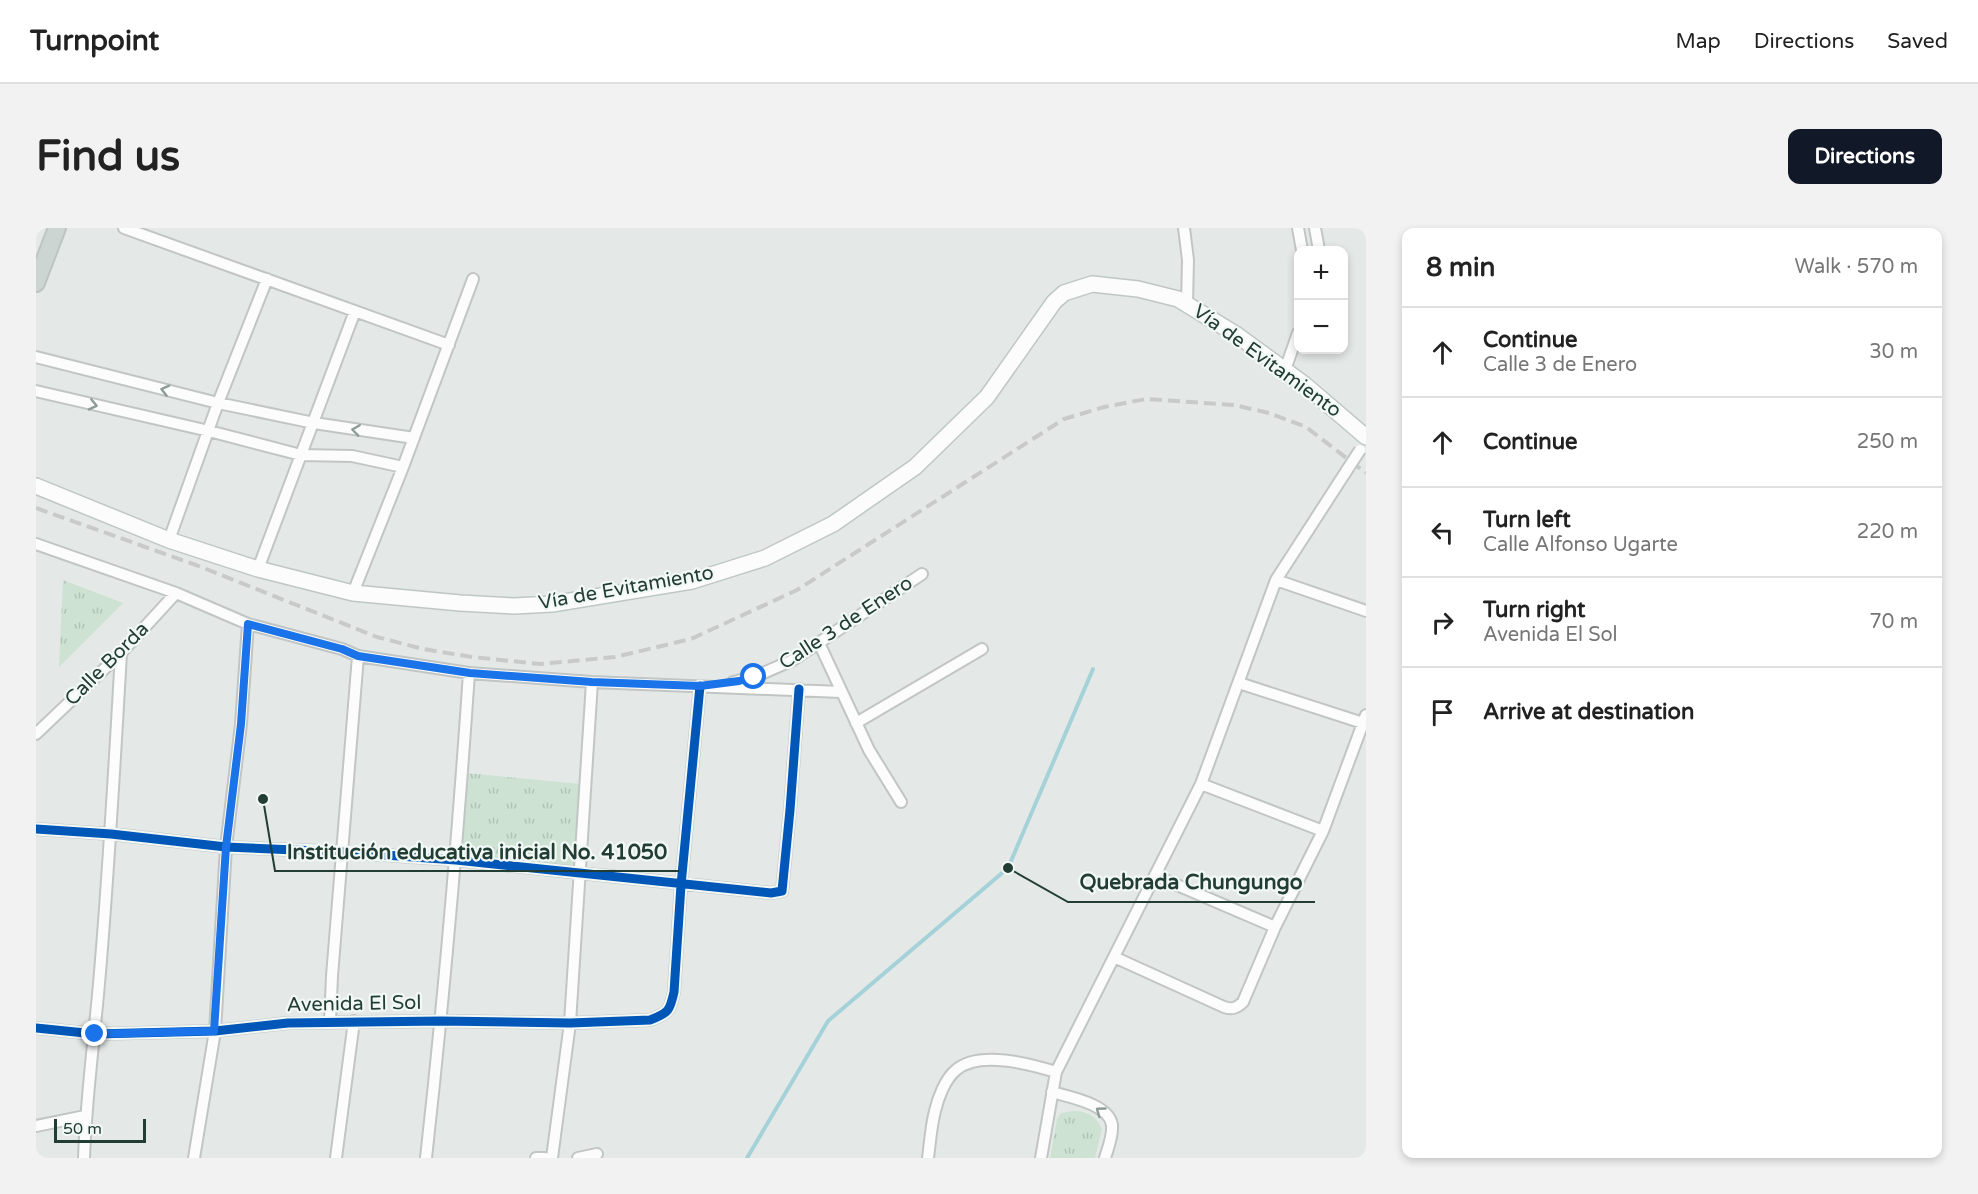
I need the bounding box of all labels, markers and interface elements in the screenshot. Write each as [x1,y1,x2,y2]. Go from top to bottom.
text: Turnpoint [30,24,159,58]
text: Map [1675,29,1721,54]
text: Directions [1754,29,1854,54]
text: Saved [1887,29,1948,54]
button: Directions [1788,129,1942,184]
text: Find us [36,131,180,182]
map controls [1294,246,1348,354]
button: + [1294,246,1348,300]
text: 8 min [1426,252,1495,283]
text: Walk · 570 m [1795,255,1918,279]
street label: Vía de Evitamiento [1188,299,1346,423]
button: − [1294,300,1348,354]
text: Continue [1483,327,1578,353]
icon: ahead [1426,336,1459,369]
text: 30 m [1869,340,1918,364]
text: Calle 3 de Enero [1483,353,1637,377]
one-way arrow [160,385,171,397]
one-way arrow [88,397,98,410]
one-way arrow [352,424,361,436]
icon: ahead [1426,426,1459,459]
text: Continue [1483,429,1578,455]
text: 250 m [1857,430,1918,454]
text: Turn left [1483,507,1571,533]
icon: left [1426,516,1459,549]
text: 220 m [1857,520,1918,544]
text: Calle Alfonso Ugarte [1483,533,1678,557]
street label: Vía de Evitamiento [537,561,715,615]
street label: Calle 3 de Enero [775,571,917,675]
text: Turn right [1483,597,1585,623]
icon: right [1426,606,1459,639]
text: 70 m [1869,610,1918,634]
street label: Calle Borda [60,617,154,711]
text: Avenida El Sol [1483,623,1618,647]
route start [740,663,766,689]
icon: arrive [1426,696,1459,729]
text: Arrive at destination [1483,699,1694,725]
callout: Institución educativa inicial No. 41050 [275,832,679,871]
text: Institución educativa inicial No. 41050 [287,840,667,865]
callout: Quebrada Chungungo [1068,863,1315,902]
text: Quebrada Chungungo [1080,870,1303,895]
street label: Avenida El Sol [286,991,422,1017]
route end [81,1020,107,1046]
one-way arrow [1096,1107,1107,1118]
scale bar [54,1116,146,1144]
text: 50 m [63,1119,102,1139]

